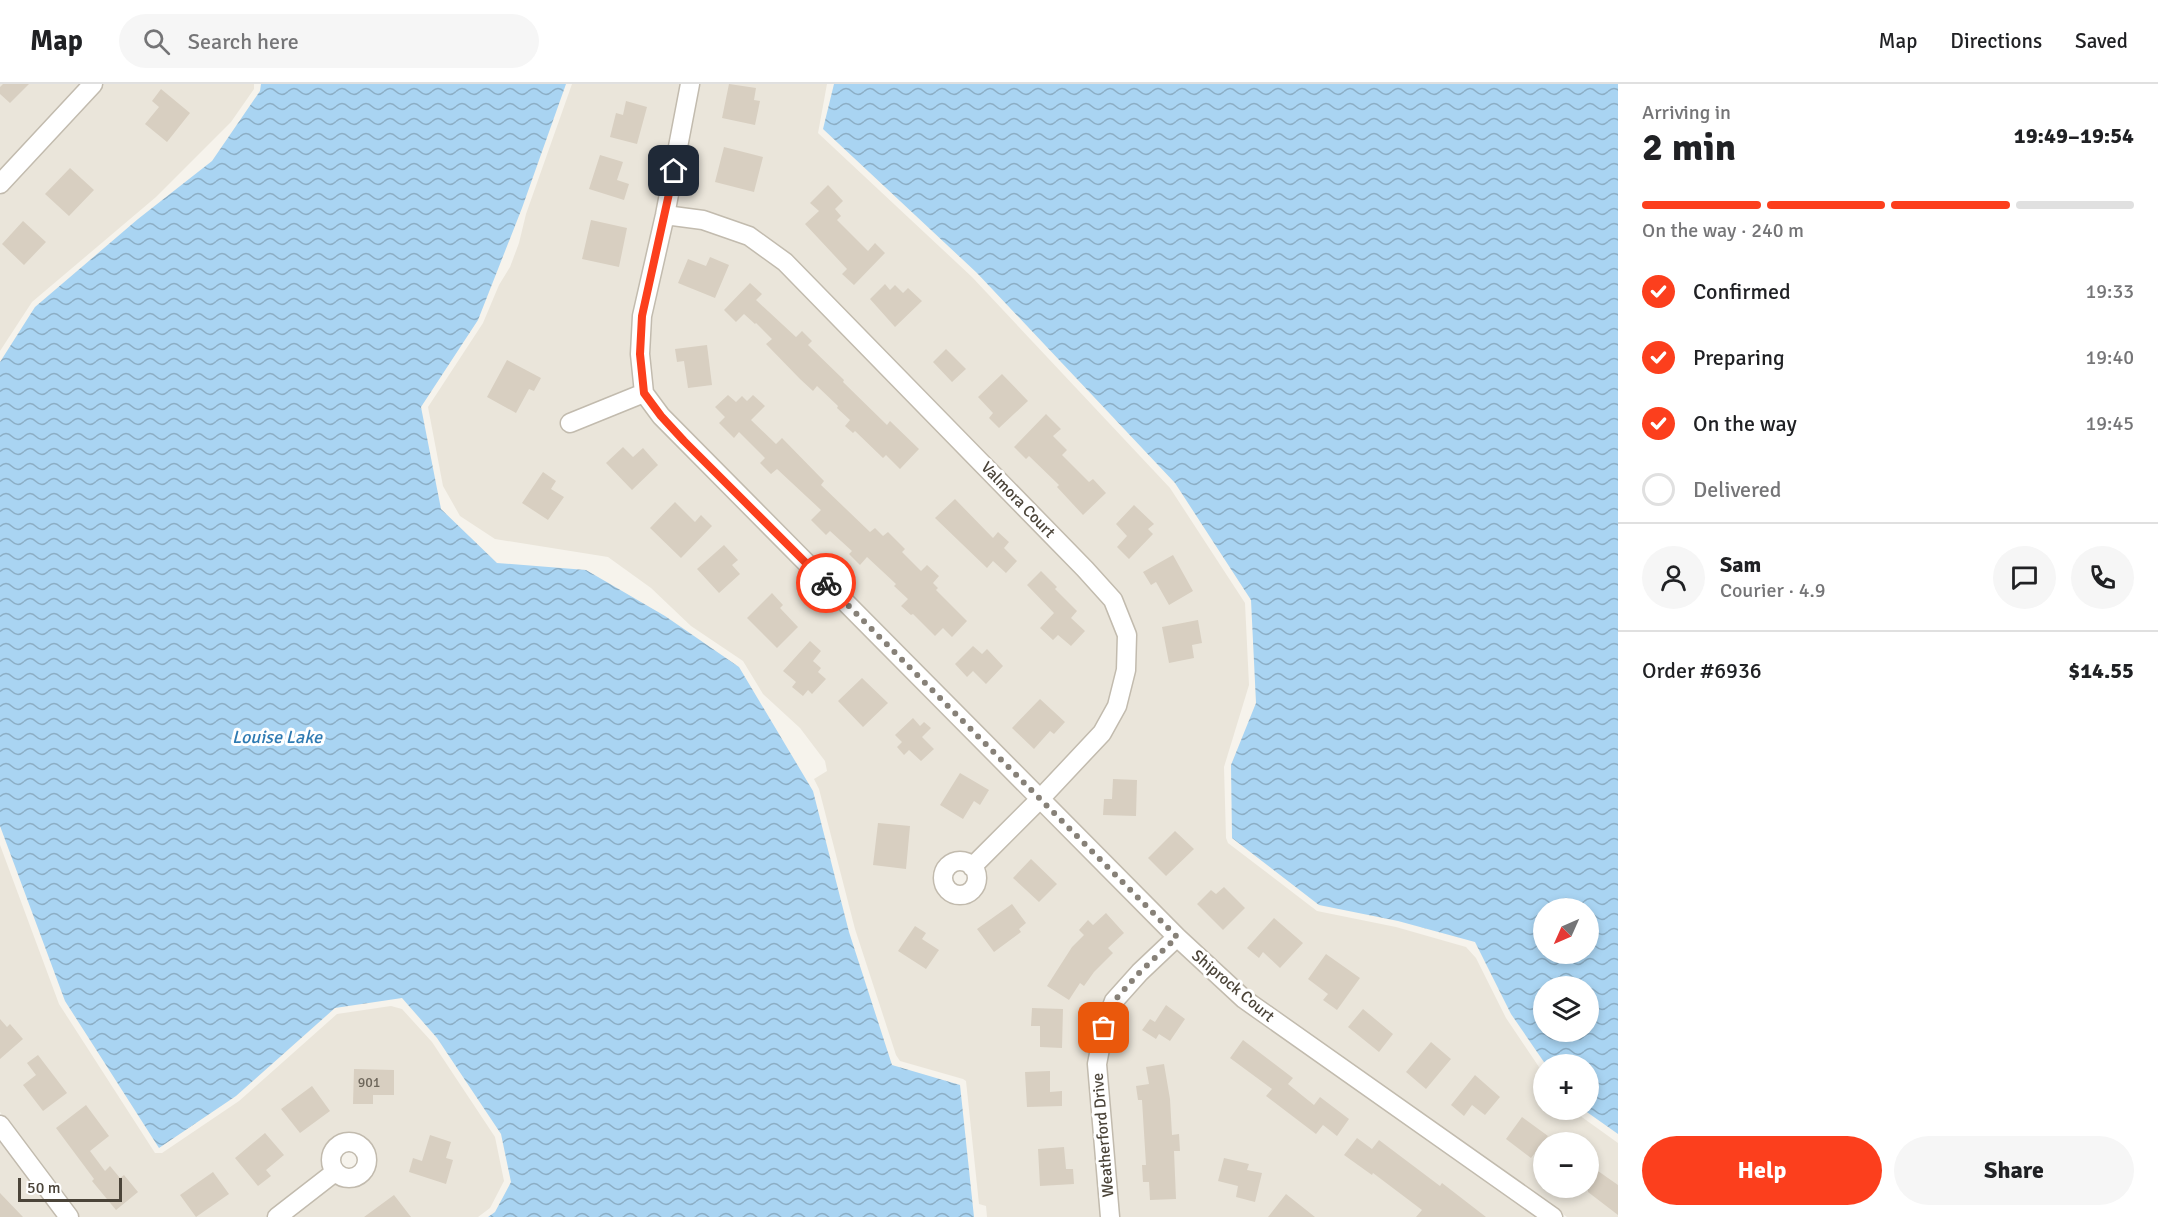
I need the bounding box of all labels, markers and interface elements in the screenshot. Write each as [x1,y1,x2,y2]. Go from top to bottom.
search box [119,14,539,68]
text: Map [30,24,83,58]
icon: search [140,25,173,58]
text: Search here [188,28,299,55]
text: Map [1879,28,1917,54]
text: Directions [1950,28,2042,54]
text: Saved [2075,28,2128,54]
text: Arriving in [1642,100,1731,125]
text: 19:49–19:54 [2014,122,2134,149]
text: 2 min [1642,123,1736,171]
pin [648,145,699,196]
icon: home [657,154,690,187]
text: On the way · 240 m [1642,218,1804,243]
icon: check [1642,275,1675,308]
text: Confirmed [1693,278,1791,305]
text: 19:33 [2085,279,2134,304]
icon: check [1642,341,1675,374]
text: Preparing [1693,344,1785,371]
text: 19:40 [2085,345,2134,370]
icon: check [1642,407,1675,440]
text: On the way [1693,410,1797,437]
text: 19:45 [2085,411,2134,436]
street label: Valmora Court [977,458,1060,543]
text: Delivered [1693,476,1781,503]
button: person [1642,546,1705,609]
button: chat [1993,546,2056,609]
button: phone [2071,546,2134,609]
text: Sam [1720,551,1761,578]
courier [796,553,856,613]
icon: bike [810,567,843,600]
text: Courier · 4.9 [1720,578,1826,603]
text: Order #6936 [1642,657,1762,684]
text: $14.55 [2068,657,2134,684]
water label: Louise Lake [232,726,323,748]
north arrow [1533,898,1599,964]
map controls [1533,898,1599,1198]
street label: Shiprock Court [1188,946,1279,1027]
button: layers [1533,976,1599,1042]
pin [1078,1002,1129,1053]
icon: bag [1087,1011,1120,1044]
button: + [1533,1054,1599,1120]
street label: Weatherford Drive [1088,1072,1118,1198]
house number: 901 [358,1074,380,1091]
button: − [1533,1132,1599,1198]
button: Help [1642,1136,1882,1205]
button: Share [1894,1136,2134,1205]
scale bar [18,1175,122,1202]
text: 50 m [27,1178,61,1198]

